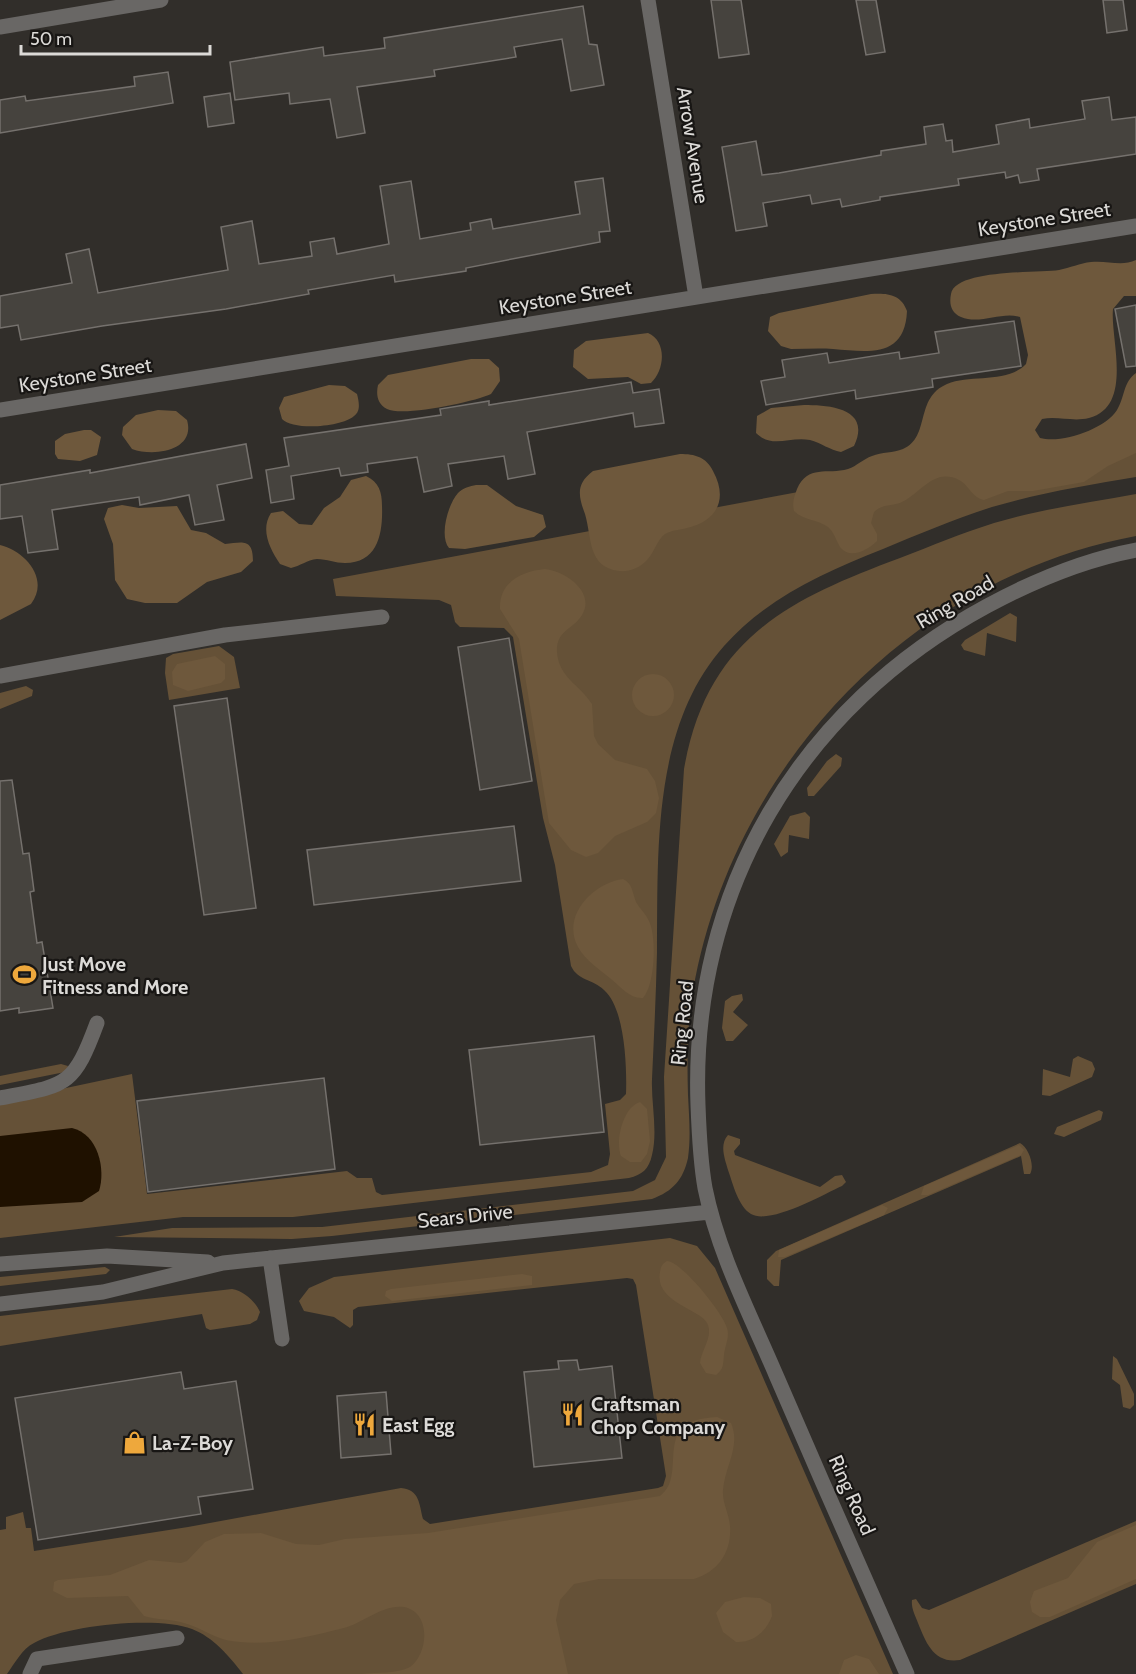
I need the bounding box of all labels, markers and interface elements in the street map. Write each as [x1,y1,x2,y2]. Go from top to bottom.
scale bar [21,18,210,56]
text: 50 m [30,28,72,50]
street label: Arrow Avenue [672,85,714,205]
street label: Keystone Street [976,197,1112,241]
street label: Keystone Street [497,275,633,319]
street label: Keystone Street [17,353,153,397]
street label: Ring Road [912,570,998,634]
place label: Just Move Fitness and More [41,952,188,999]
sports icon: Just Move Fitness and More [11,962,37,988]
street label: Ring Road [666,979,698,1067]
street label: Sears Drive [416,1199,514,1233]
place label: Craftsman Chop Company [591,1392,725,1439]
restaurant icon: Craftsman Chop Company [560,1402,586,1428]
restaurant icon: East Egg [351,1412,377,1438]
place label: East Egg [382,1413,454,1437]
shop icon: La-Z-Boy [121,1430,147,1456]
place label: La-Z-Boy [152,1431,233,1455]
street label: Ring Road [824,1451,880,1539]

